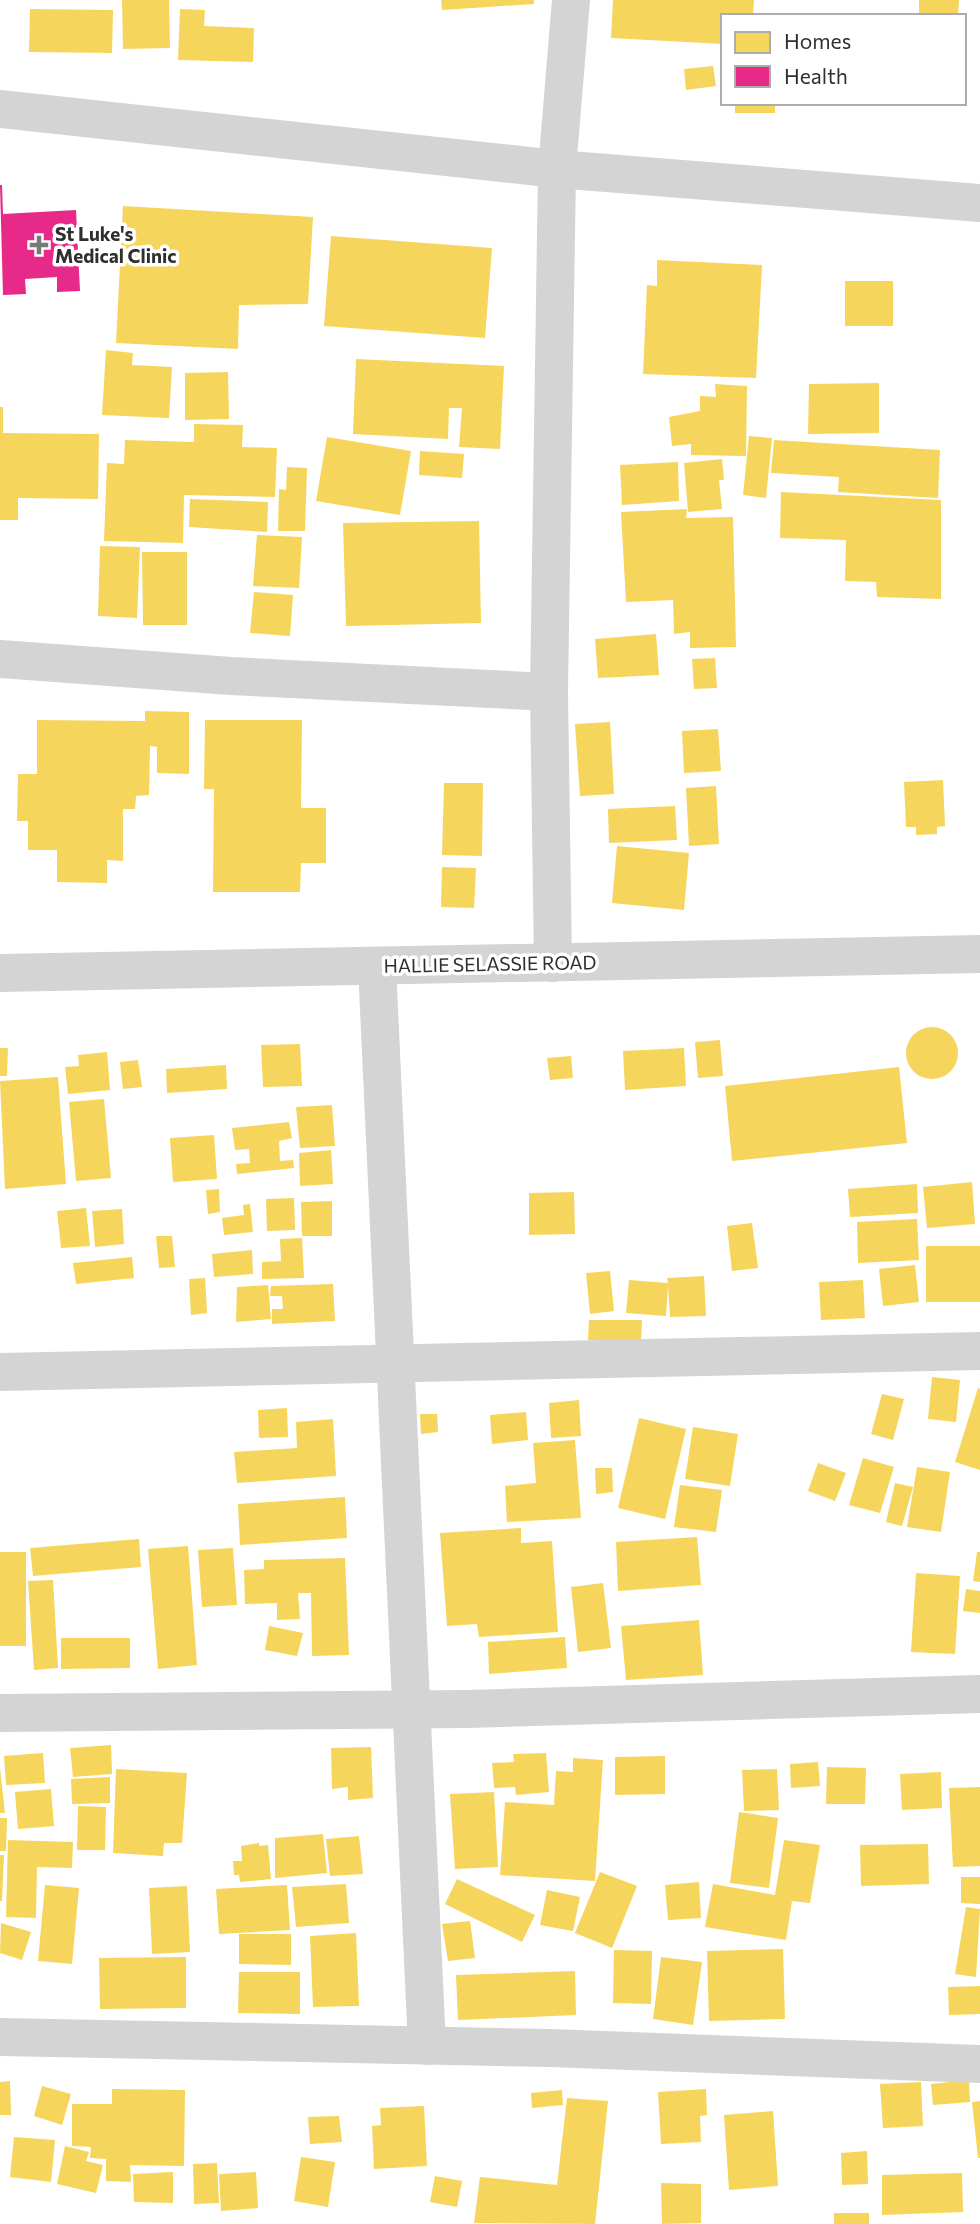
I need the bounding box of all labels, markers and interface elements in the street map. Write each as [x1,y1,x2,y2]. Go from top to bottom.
legend [721,14,966,105]
text: Homes [784,28,851,53]
text: Health [784,63,848,88]
place label: St Luke's Medical Clinic [55,222,177,267]
marker: St Luke's Medical Clinic [29,235,49,255]
street label: HALLIE SELASSIE ROAD [383,950,597,977]

